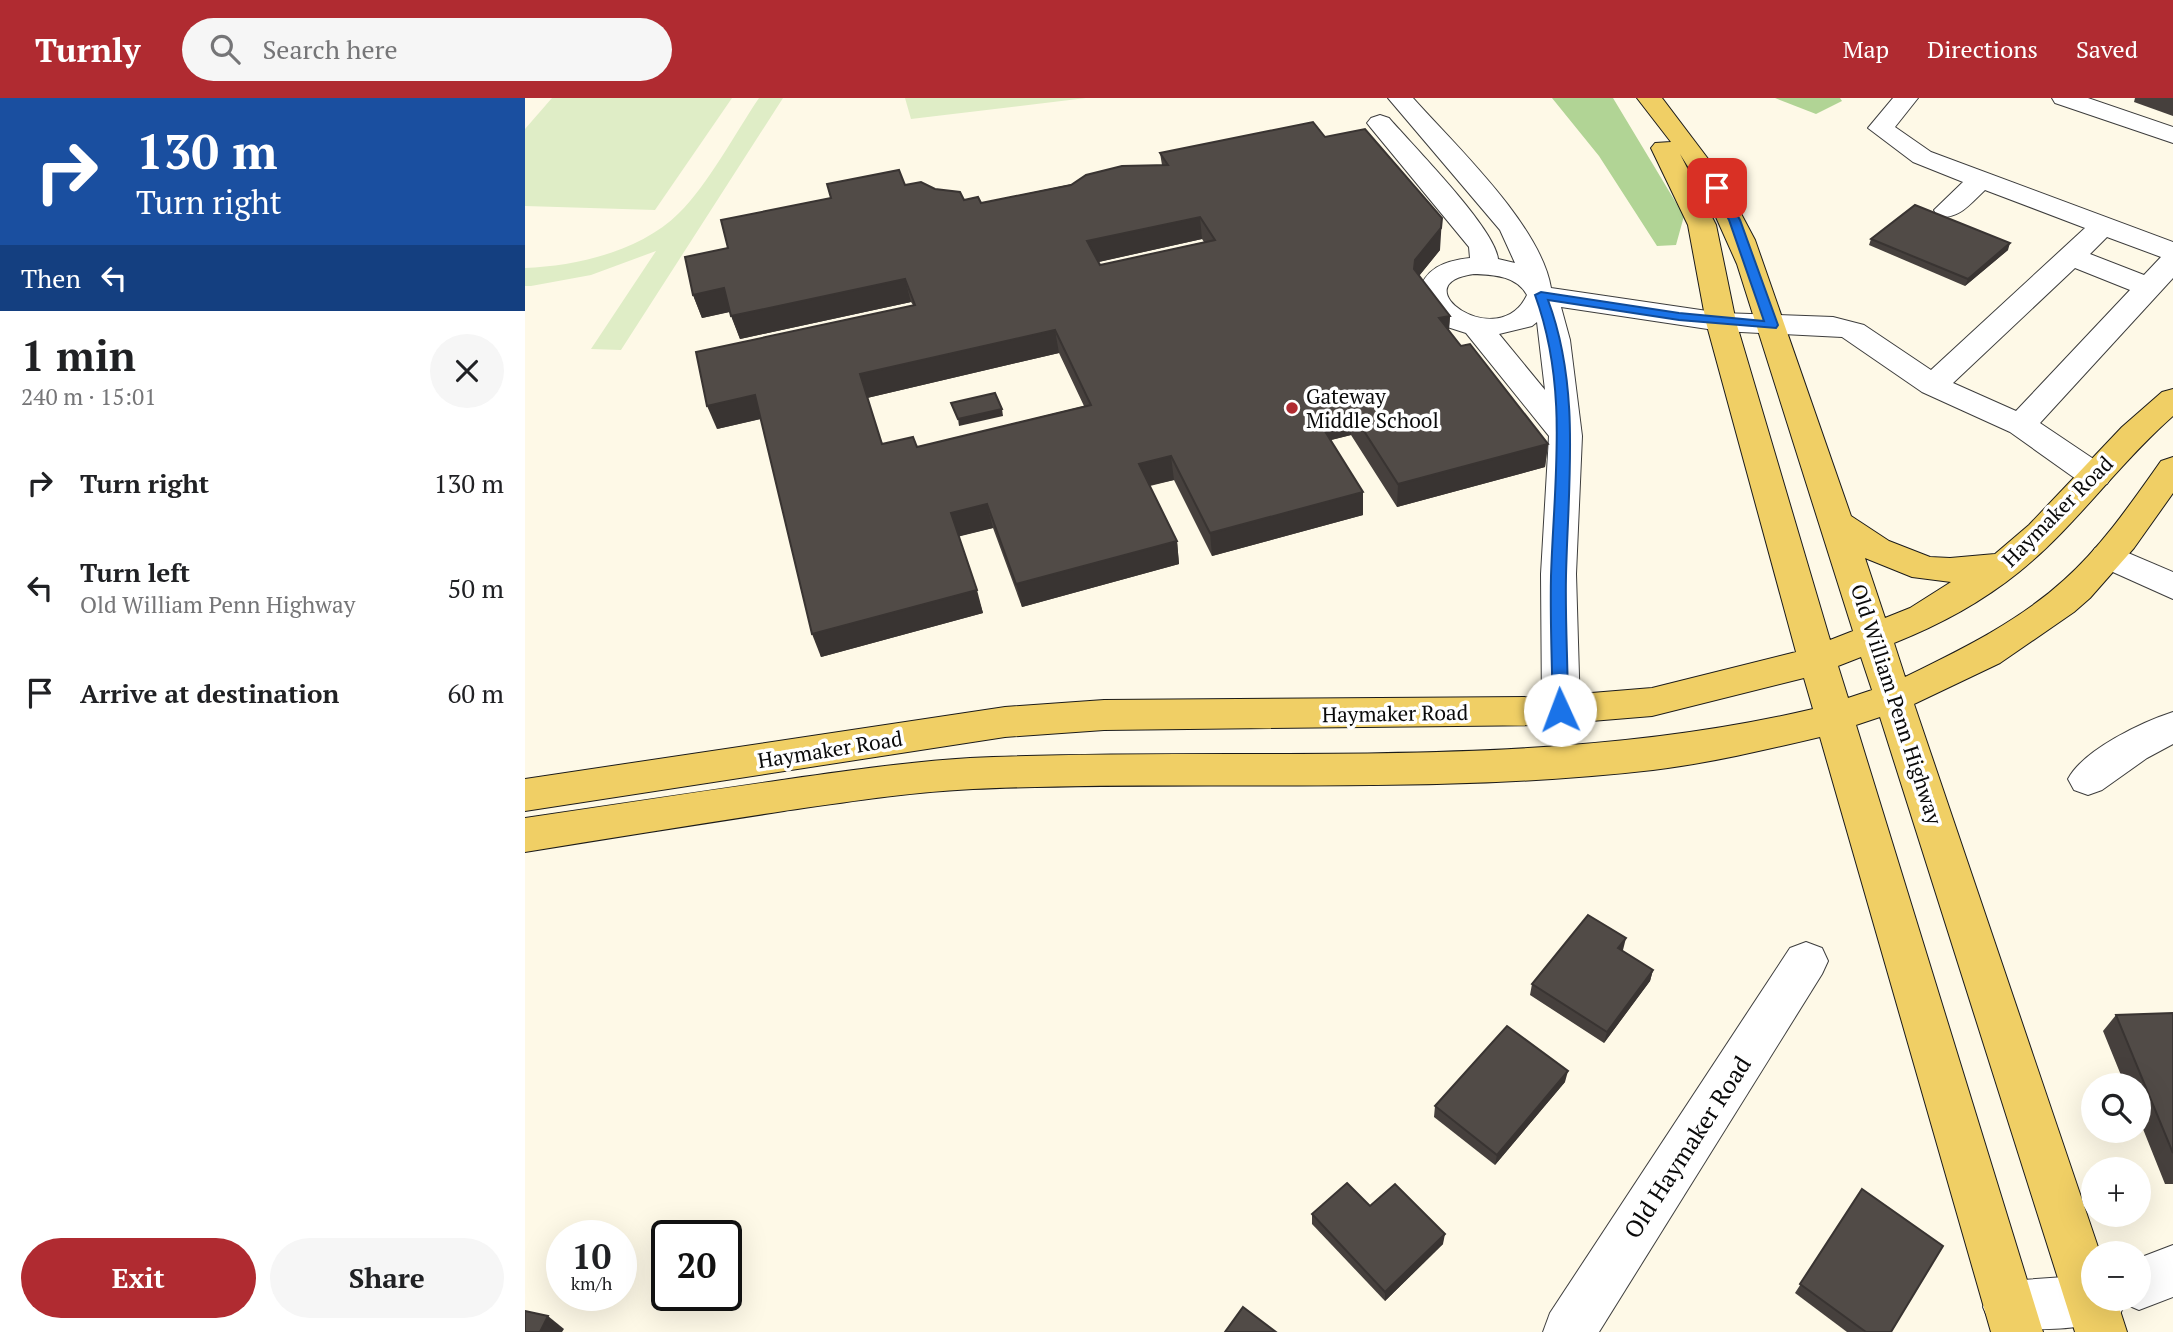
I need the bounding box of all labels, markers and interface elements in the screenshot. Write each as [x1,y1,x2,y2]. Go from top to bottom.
search box [182,18,672,81]
text: Turnly [35,28,140,71]
icon: search [206,30,244,68]
text: Search here [262,32,398,66]
text: Map [1843,33,1889,65]
text: Directions [1927,33,2038,65]
text: Saved [2076,33,2138,65]
text: 130 m [136,118,278,183]
icon: right [21,126,112,217]
pin [1687,158,1747,218]
icon: arrive [1698,169,1736,207]
text: Turn right [136,181,282,223]
icon: left [95,259,133,297]
text: Then [21,261,81,295]
text: 1 min [21,327,136,383]
button: close [430,334,504,408]
text: 240 m · 15:01 [21,381,156,412]
place label: Gateway Middle School [1306,382,1439,434]
marker: Gateway Middle School [1284,400,1300,416]
street label: Haymaker Road [1995,449,2119,573]
icon: right [21,464,59,502]
text: Turn right [80,466,209,500]
text: 130 m [434,466,504,500]
text: Turn left [80,555,190,589]
icon: left [21,569,59,607]
text: 50 m [448,571,504,605]
street label: Old William Penn Highway [1845,580,1949,828]
text: Old William Penn Highway [80,589,355,620]
position arrow [1523,673,1597,747]
icon: arrive [21,674,59,712]
text: Arrive at destination [80,676,339,710]
text: 60 m [448,676,504,710]
street label: Haymaker Road [1322,698,1469,728]
street label: Haymaker Road [756,724,905,774]
street label: Old Haymaker Road [1616,1050,1758,1244]
map controls [2081,1073,2151,1311]
button: search [2081,1073,2151,1143]
button: + [2081,1157,2151,1227]
speed limit sign: 20 [651,1220,742,1311]
text: 10 [572,1233,611,1279]
button: Exit [21,1238,256,1318]
button: Share [270,1238,504,1318]
button: − [2081,1241,2151,1311]
text: km/h [571,1271,612,1295]

